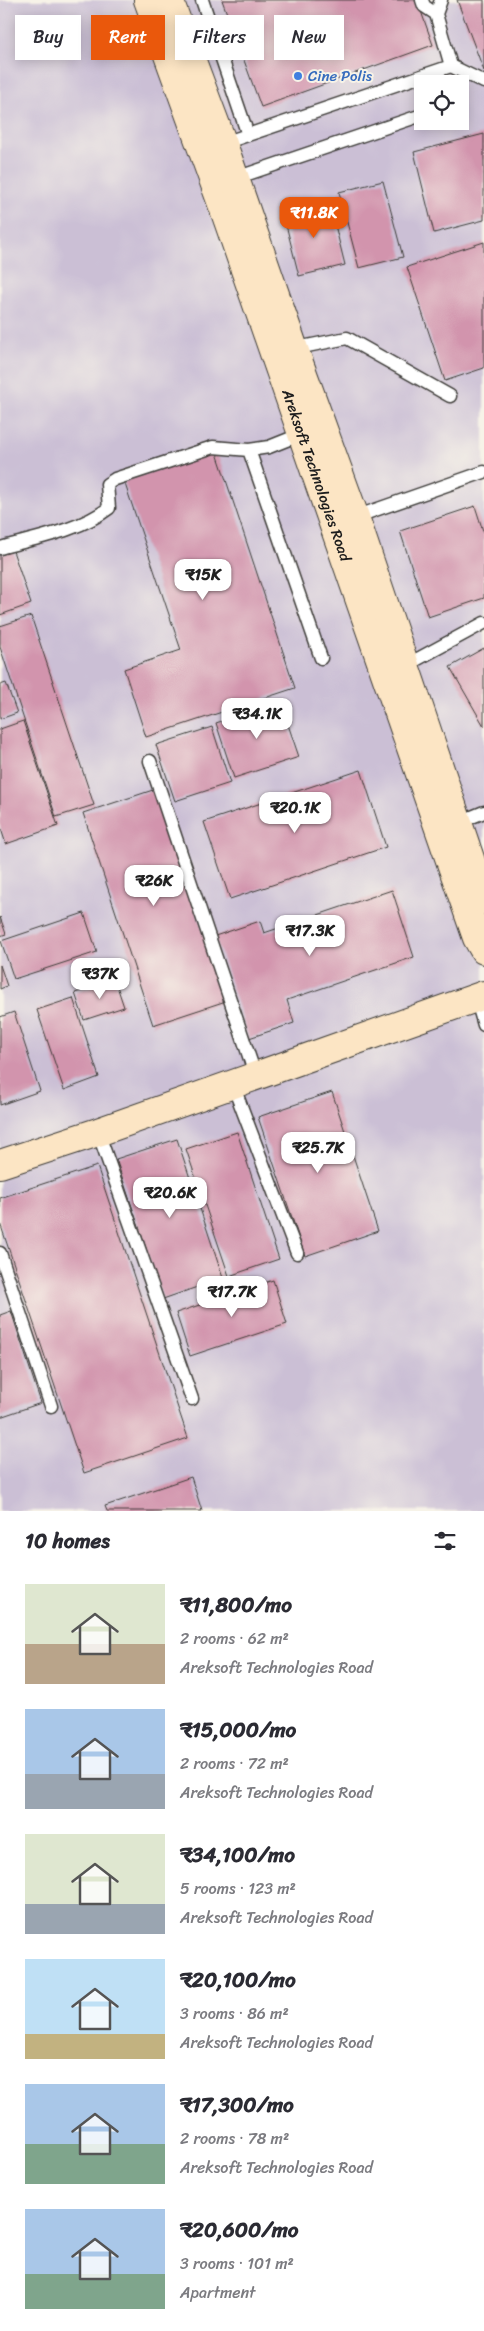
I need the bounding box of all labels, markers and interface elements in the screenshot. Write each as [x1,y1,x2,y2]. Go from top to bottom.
chip: Buy [15,15,81,60]
chip: Rent [91,15,165,60]
chip: Filters [175,15,264,60]
chip: New [274,15,344,60]
place label: Cine Polis [308,63,373,89]
marker: Cine Polis [292,70,304,82]
map controls [414,75,469,130]
button: locate [414,75,469,130]
pin: ₹11.8K [273,196,355,239]
text: ₹11.8K [291,198,337,227]
street label: Areksoft Technologies Road [274,384,359,566]
pin: ₹15K [173,558,233,601]
text: ₹15K [185,560,221,589]
pin: ₹34.1K [216,698,298,740]
text: ₹34.1K [232,699,282,728]
pin: ₹20.1K [254,792,336,834]
text: ₹20.1K [270,793,320,822]
pin: ₹26K [124,864,184,907]
text: ₹26K [135,866,173,895]
pin: ₹17.3K [269,914,351,957]
text: ₹17.3K [286,916,334,945]
pin: ₹37K [70,958,130,1000]
text: ₹37K [82,959,118,988]
pin: ₹25.7K [277,1132,359,1174]
text: ₹25.7K [292,1133,344,1162]
pin: ₹20.6K [129,1176,211,1219]
text: ₹20.6K [144,1178,196,1207]
pin: ₹17.7K [191,1276,273,1318]
text: ₹17.7K [208,1277,256,1306]
text: 10 homes [25,1522,110,1560]
icon: filters [431,1527,459,1555]
text: ₹11,800/mo [180,1586,292,1624]
icon: home [65,1604,125,1664]
text: 2 rooms · 62 m² [180,1624,289,1653]
text: Areksoft Technologies Road [180,1653,373,1682]
text: ₹15,000/mo [180,1711,296,1749]
icon: home [65,1729,125,1789]
text: 2 rooms · 72 m² [180,1749,289,1778]
text: Areksoft Technologies Road [180,1778,373,1807]
text: ₹34,100/mo [180,1836,295,1874]
icon: home [65,1854,125,1914]
text: 5 rooms · 123 m² [180,1874,296,1903]
text: Areksoft Technologies Road [180,1903,373,1932]
text: ₹20,100/mo [180,1961,296,1999]
icon: home [65,1979,125,2039]
text: 3 rooms · 86 m² [180,1999,289,2028]
text: Areksoft Technologies Road [180,2028,373,2057]
text: ₹17,300/mo [180,2086,294,2124]
icon: home [65,2104,125,2164]
text: 2 rooms · 78 m² [180,2124,289,2153]
text: Areksoft Technologies Road [180,2153,373,2182]
text: ₹20,600/mo [180,2211,298,2249]
icon: home [65,2229,125,2289]
text: 3 rooms · 101 m² [180,2249,294,2278]
text: Apartment [180,2278,256,2307]

